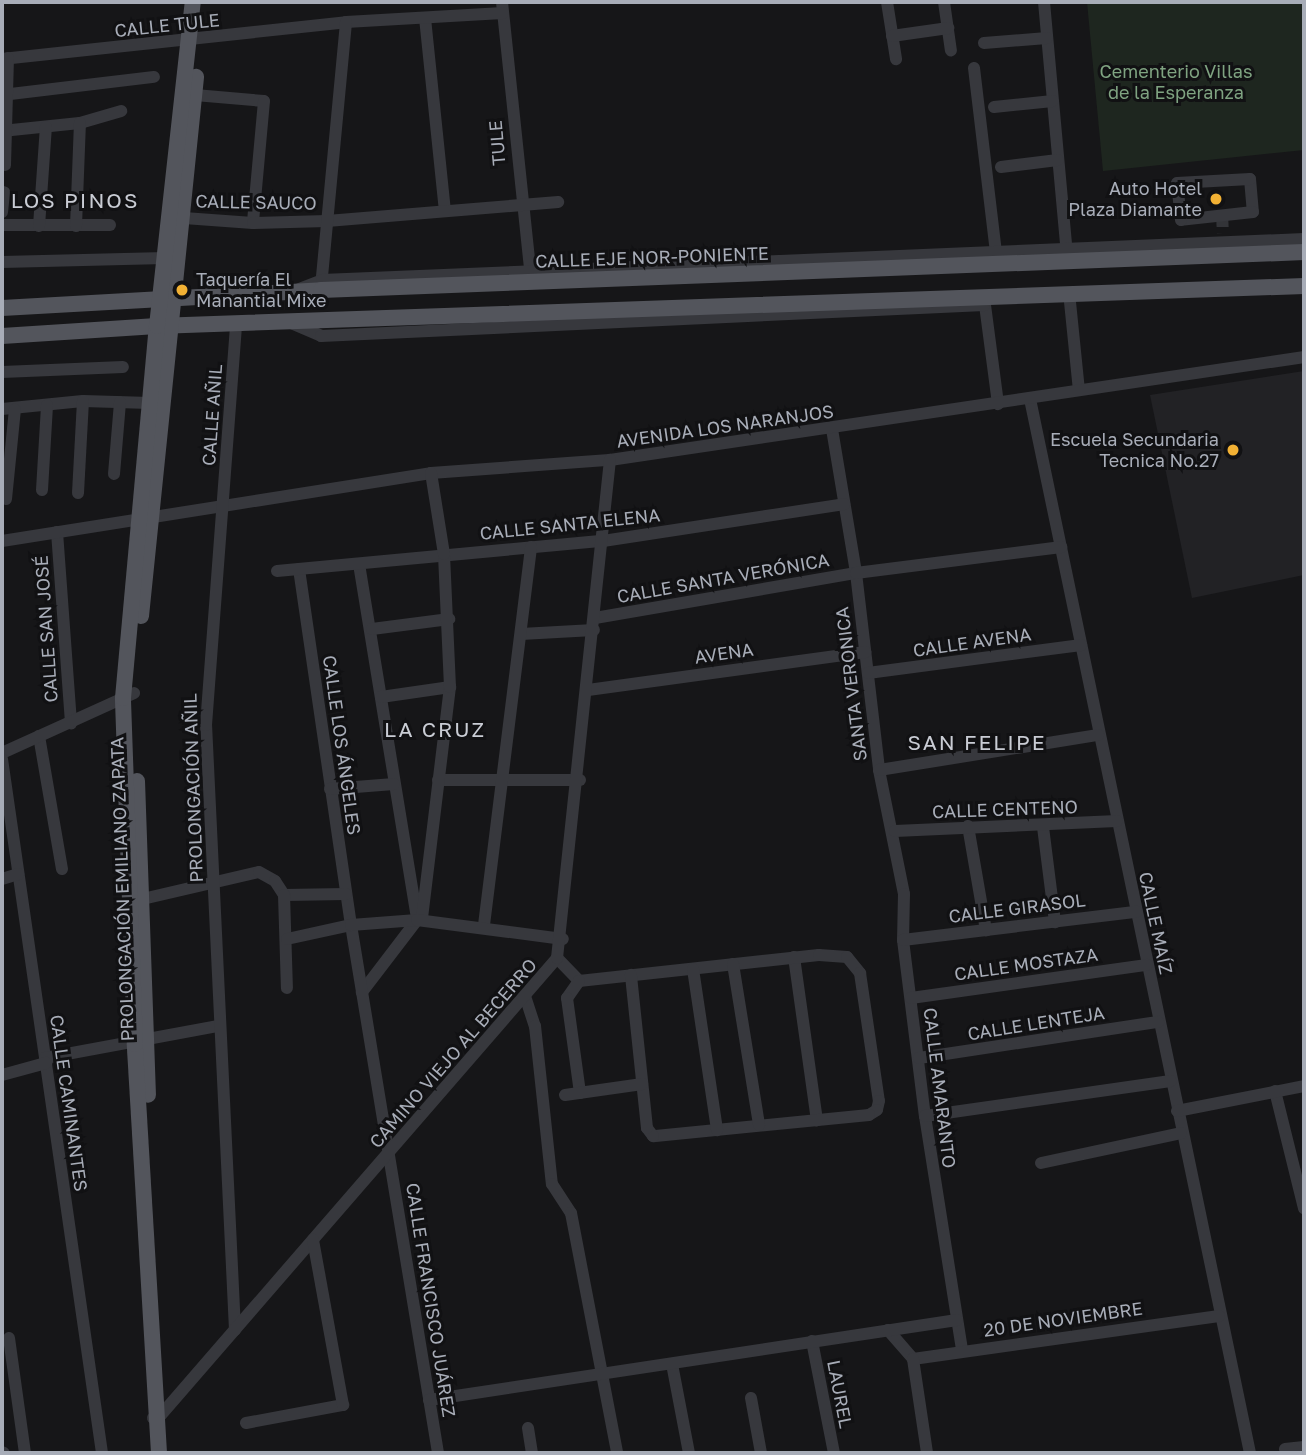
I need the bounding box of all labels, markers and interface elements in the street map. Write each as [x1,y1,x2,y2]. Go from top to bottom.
street label: CALLE TULE [113,9,221,41]
park label: Cementerio Villas de la Esperanza [1100,61,1252,104]
street label: TULE [484,119,510,167]
place label: Auto Hotel Plaza Diamante [1068,178,1202,220]
district label: LOS PINOS [12,187,138,213]
street label: CALLE SAUCO [195,190,317,214]
marker: Auto Hotel Plaza Diamante [1208,191,1224,207]
street label: CALLE EJE NOR-PONIENTE [535,242,769,272]
place label: Taquería El Manantial Mixe [196,269,327,312]
marker: Taquería El Manantial Mixe [174,282,190,298]
street label: CALLE AÑIL [198,364,226,466]
street label: AVENIDA LOS NARANJOS [615,400,835,452]
place label: Escuela Secundaria Tecnica No.27 [1050,429,1219,472]
marker: Escuela Secundaria Tecnica No.27 [1225,442,1241,458]
street label: CALLE SANTA ELENA [479,504,661,544]
street label: CALLE SANTA VERÓNICA [615,549,831,607]
street label: CALLE SAN JOSÉ [30,555,62,703]
street label: SANTA VERONICA [831,606,871,762]
street label: CALLE AVENA [911,623,1033,661]
street label: AVENA [693,638,755,668]
street label: CALLE LOS ÁNGELES [319,654,365,836]
street label: PROLONGACIÓN AÑIL [179,693,207,883]
district label: LA CRUZ [385,716,485,742]
district label: SAN FELIPE [909,729,1045,755]
street label: PROLONGACIÓN EMILIANO ZAPATA [106,736,138,1042]
street label: CALLE CENTENO [932,796,1078,822]
street label: CALLE MAÍZ [1135,870,1177,976]
street label: CALLE GIRASOL [947,889,1087,927]
street label: CALLE MOSTAZA [953,943,1099,985]
street label: CAMINO VIEJO AL BECERRO [365,954,541,1152]
street label: CALLE LENTEJA [966,1001,1106,1045]
street label: CALLE AMARANTO [919,1006,961,1170]
street label: CALLE CAMINANTES [46,1013,92,1193]
street label: CALLE FRANCISCO JUÁREZ [402,1181,460,1419]
street label: 20 DE NOVIEMBRE [982,1297,1144,1341]
street label: LAUREL [823,1358,857,1430]

